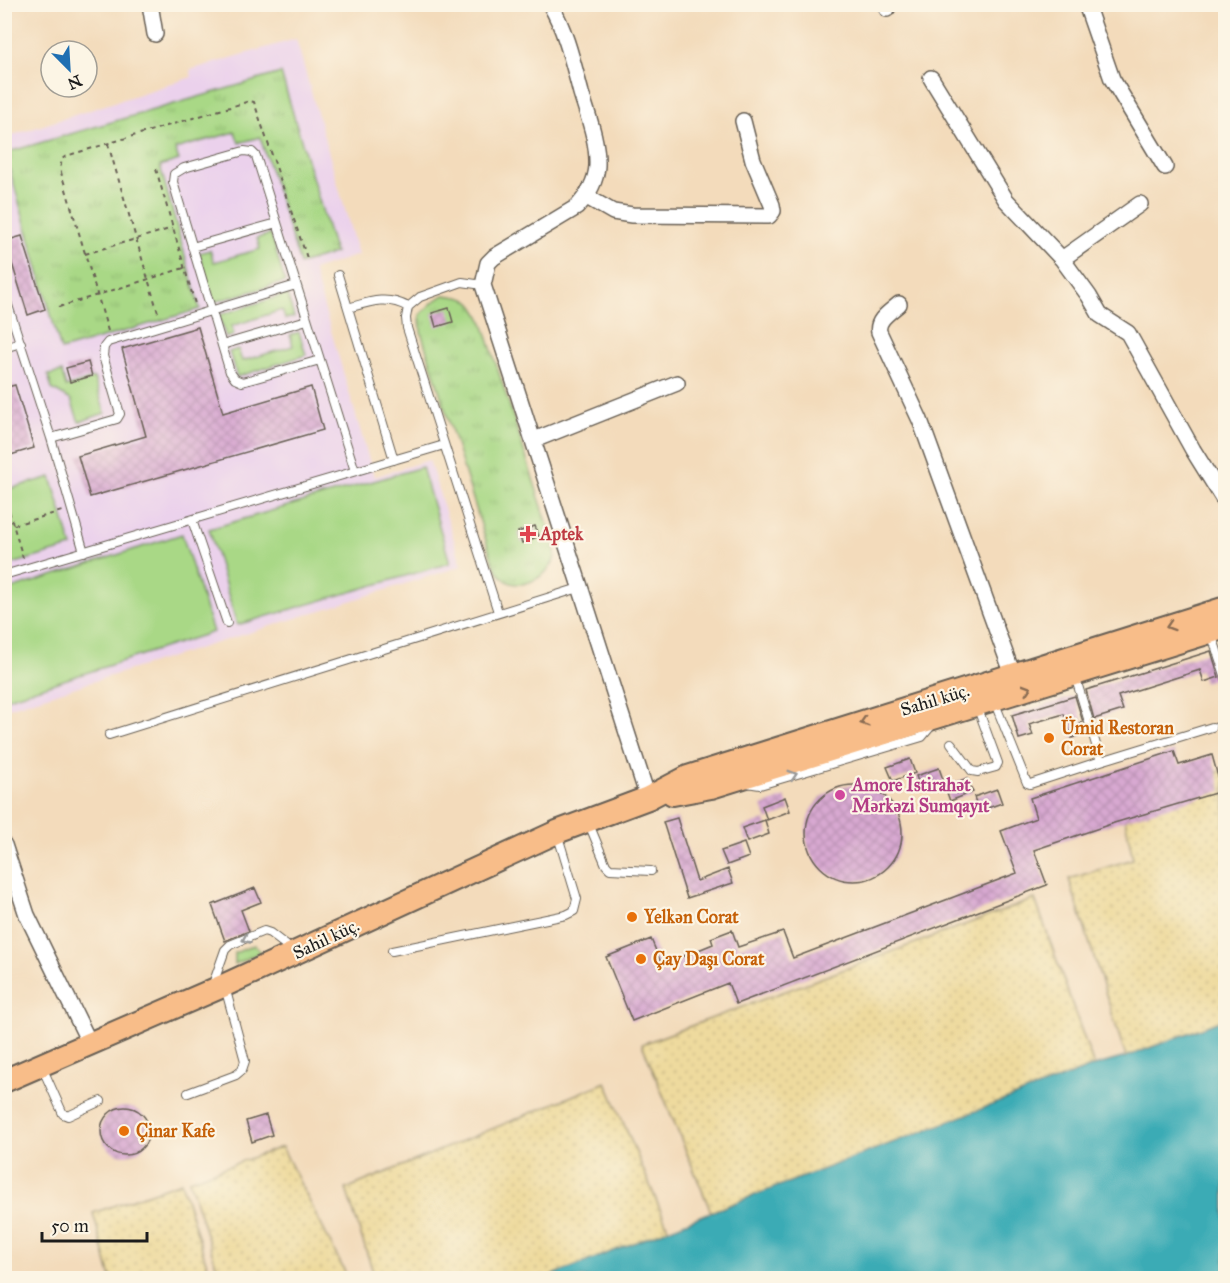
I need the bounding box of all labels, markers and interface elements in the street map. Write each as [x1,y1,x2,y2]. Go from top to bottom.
north arrow [39,39,99,99]
text: N [64,71,85,94]
place label: Aptek [539,523,584,546]
marker: Aptek [521,527,535,541]
one-way arrow [1165,618,1176,631]
street label: Sahil küç. [898,679,972,721]
one-way arrow [1021,684,1032,696]
one-way arrow [859,715,870,727]
place label: Ümid Restoran Corat [1061,716,1174,760]
marker: Ümid Restoran Corat [1042,731,1056,745]
one-way arrow [787,770,798,782]
place label: Amore İstirahət Mərkəzi Sumqayıt [851,772,990,818]
marker: Amore İstirahət Mərkəzi Sumqayıt [833,788,847,802]
place label: Yelkən Corat [643,906,739,928]
marker: Yelkən Corat [625,910,639,924]
street label: Sahil küç. [289,914,363,964]
one-way arrow [241,932,252,944]
place label: Çay Daşı Corat [653,948,765,971]
marker: Çay Daşı Corat [634,952,648,966]
place label: Çinar Kafe [136,1120,215,1143]
marker: Çinar Kafe [117,1124,131,1138]
scale bar [42,1205,147,1243]
text: 50 m [51,1215,89,1237]

